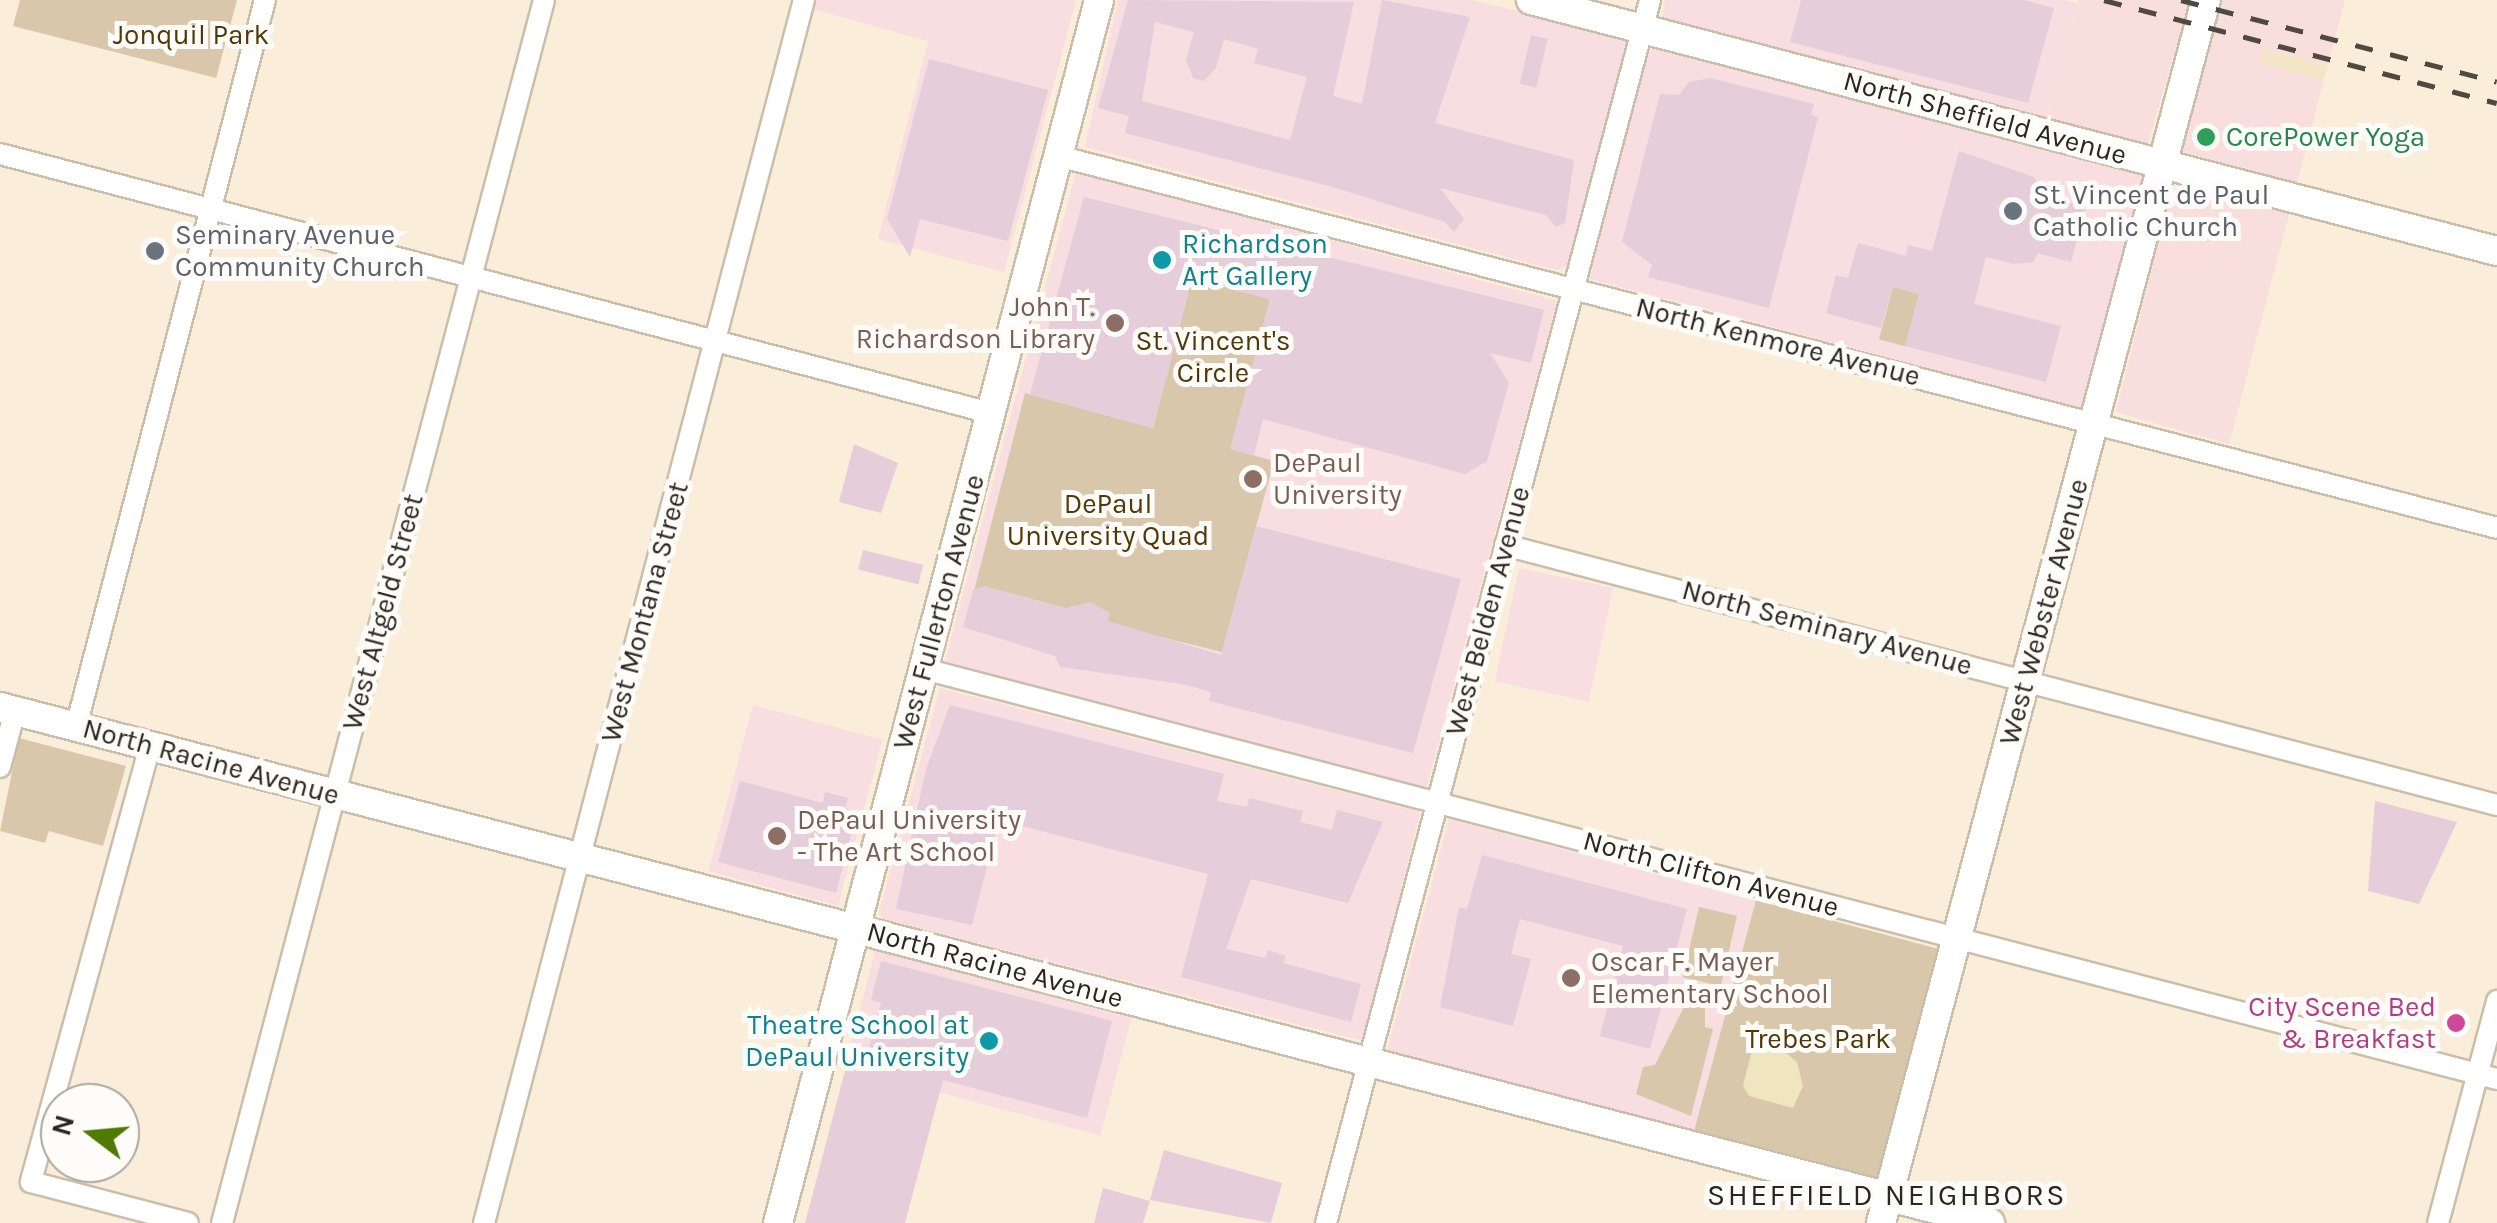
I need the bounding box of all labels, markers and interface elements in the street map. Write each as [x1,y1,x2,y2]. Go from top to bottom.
park label: Jonquil Park [113,18,269,52]
street label: North Sheffield Avenue [1840,64,2130,172]
place label: CorePower Yoga [2226,120,2425,154]
marker: CorePower Yoga [2195,126,2217,148]
place label: St. Vincent de Paul Catholic Church [2033,178,2269,244]
marker: St. Vincent de Paul Catholic Church [2002,200,2024,222]
place label: Seminary Avenue Community Church [175,218,425,284]
place label: Richardson Art Gallery [1182,227,1328,293]
marker: Seminary Avenue Community Church [144,240,166,262]
marker: Richardson Art Gallery [1151,249,1173,271]
place label: John T. Richardson Library [856,290,1095,356]
street label: North Kenmore Avenue [1632,290,1924,394]
marker: John T. Richardson Library [1104,312,1126,334]
park label: St. Vincent's Circle [1136,324,1290,390]
place label: DePaul University [1273,446,1402,512]
marker: DePaul University [1242,468,1264,490]
street label: West Fullerton Avenue [886,471,992,753]
street label: West Webster Avenue [1992,475,2096,749]
street label: West Montana Street [594,478,696,746]
street label: West Belden Avenue [1439,483,1537,739]
park label: DePaul University Quad [1007,487,1209,553]
street label: West Altgeld Street [335,490,431,734]
street label: North Seminary Avenue [1678,573,1976,683]
street label: North Racine Avenue [79,712,343,812]
place label: DePaul University - The Art School [797,803,1021,869]
street label: North Clifton Avenue [1580,824,1842,924]
marker: DePaul University - The Art School [766,825,788,847]
street label: North Racine Avenue [863,915,1127,1015]
place label: Oscar F. Mayer Elementary School [1591,945,1829,1011]
marker: Oscar F. Mayer Elementary School [1560,967,1582,989]
place label: City Scene Bed & Breakfast [2248,990,2436,1056]
place label: Theatre School at DePaul University [745,1008,969,1074]
marker: City Scene Bed & Breakfast [2445,1012,2467,1034]
park label: Trebes Park [1745,1022,1891,1056]
marker: Theatre School at DePaul University [978,1030,1000,1052]
north arrow [40,1083,140,1183]
text: N [44,1111,81,1139]
district label: SHEFFIELD NEIGHBORS [1707,1177,2067,1213]

